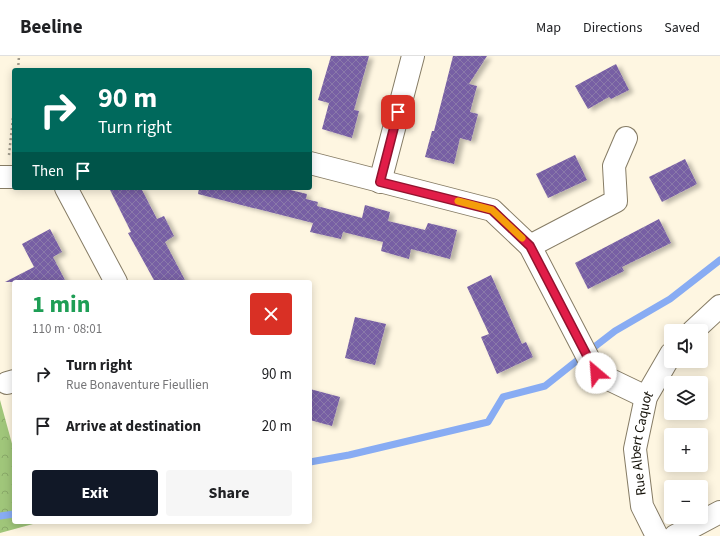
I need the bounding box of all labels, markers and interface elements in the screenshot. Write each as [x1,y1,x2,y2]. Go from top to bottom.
text: Beeline [20,14,83,41]
text: Map [536,18,561,38]
text: Directions [583,18,642,38]
text: Saved [664,18,700,38]
text: 90 m [98,78,157,118]
icon: right [32,84,84,136]
pin [381,95,415,129]
icon: arrive [387,101,409,123]
text: Turn right [98,115,172,140]
icon: arrive [72,160,94,182]
text: Then [32,161,64,182]
text: 1 min [32,287,90,322]
button: close [250,293,292,335]
text: 110 m · 08:01 [32,320,102,338]
map controls [664,324,708,524]
button: sound [664,324,708,368]
position arrow [575,352,617,394]
text: Turn right [66,355,132,376]
icon: right [32,363,54,385]
text: 90 m [262,364,292,385]
text: Rue Bonaventure Fieullien [66,376,209,394]
button: layers [664,376,708,420]
street label: Rue Albert Caquot [626,387,659,497]
icon: arrive [32,415,54,437]
text: Arrive at destination [66,416,201,437]
text: 20 m [262,416,292,437]
button: + [664,428,708,472]
button: Exit [32,470,158,516]
button: Share [166,470,292,516]
button: − [664,480,708,524]

